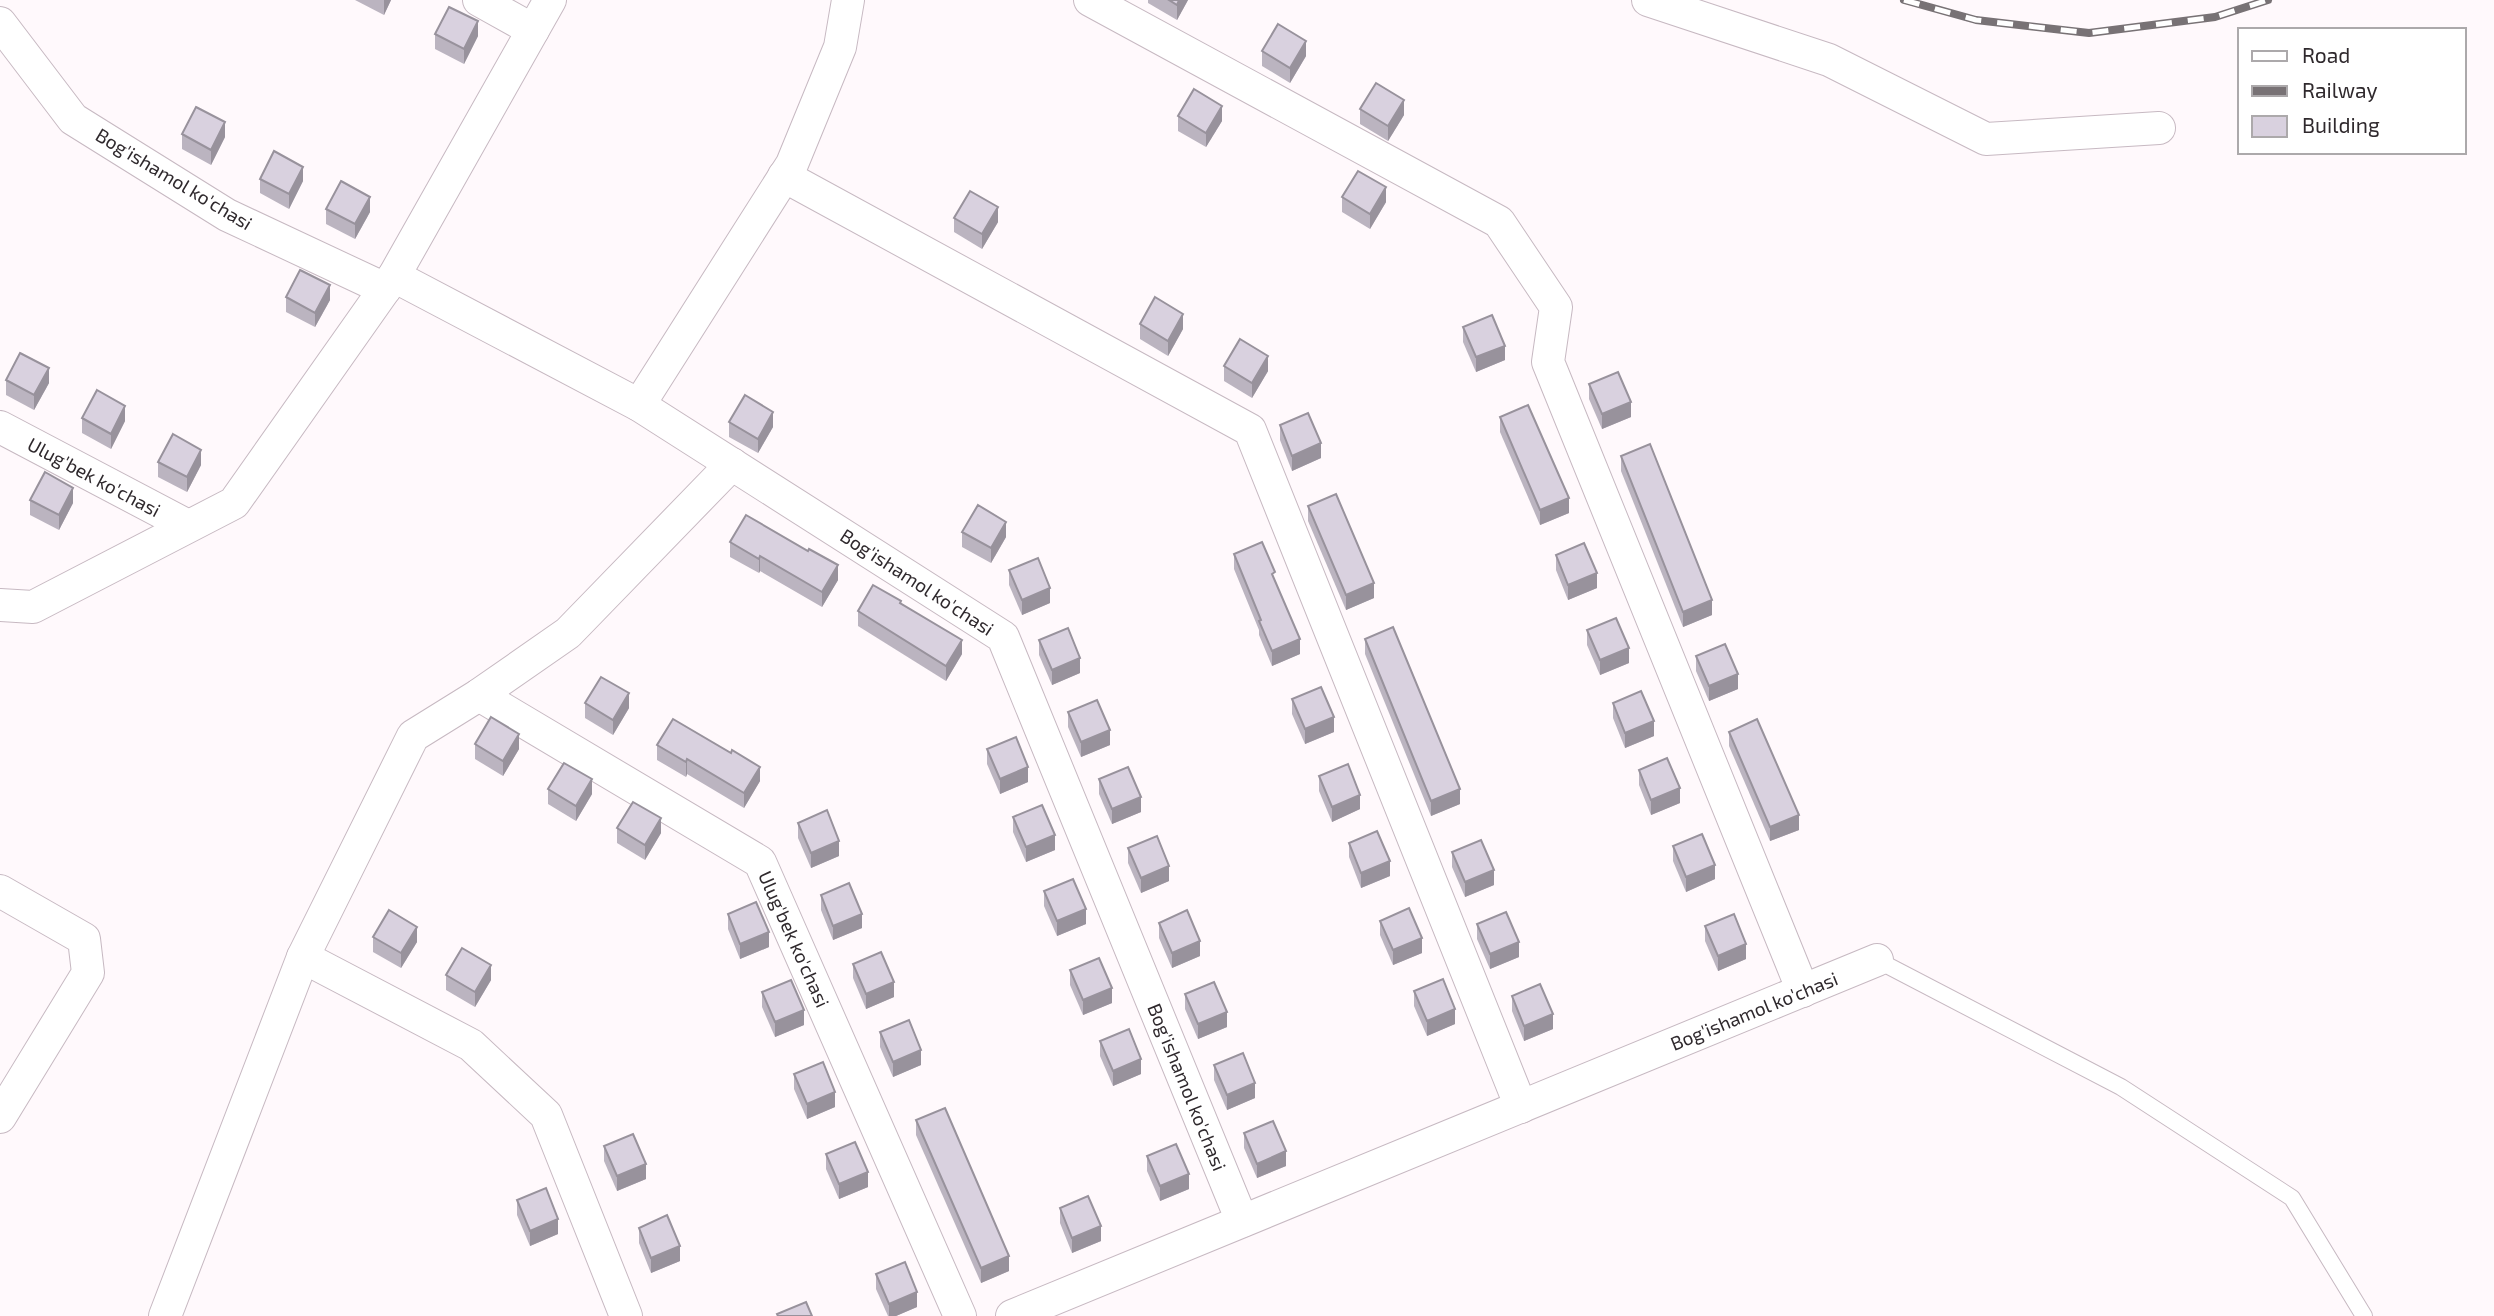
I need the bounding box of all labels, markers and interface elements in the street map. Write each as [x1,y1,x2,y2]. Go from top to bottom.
legend [2238,28,2466,154]
text: Road [2302,42,2350,67]
text: Railway [2302,77,2378,102]
text: Building [2302,112,2380,137]
street label: Bog'ishamol ko'chasi [92,123,257,234]
street label: Ulug'bek ko'chasi [24,432,165,521]
street label: Bog'ishamol ko'chasi [836,523,998,640]
street label: Ulug'bek ko'chasi [754,867,835,1011]
street label: Bog'ishamol ko'chasi [1667,966,1841,1055]
street label: Bog'ishamol ko'chasi [1143,1000,1232,1174]

